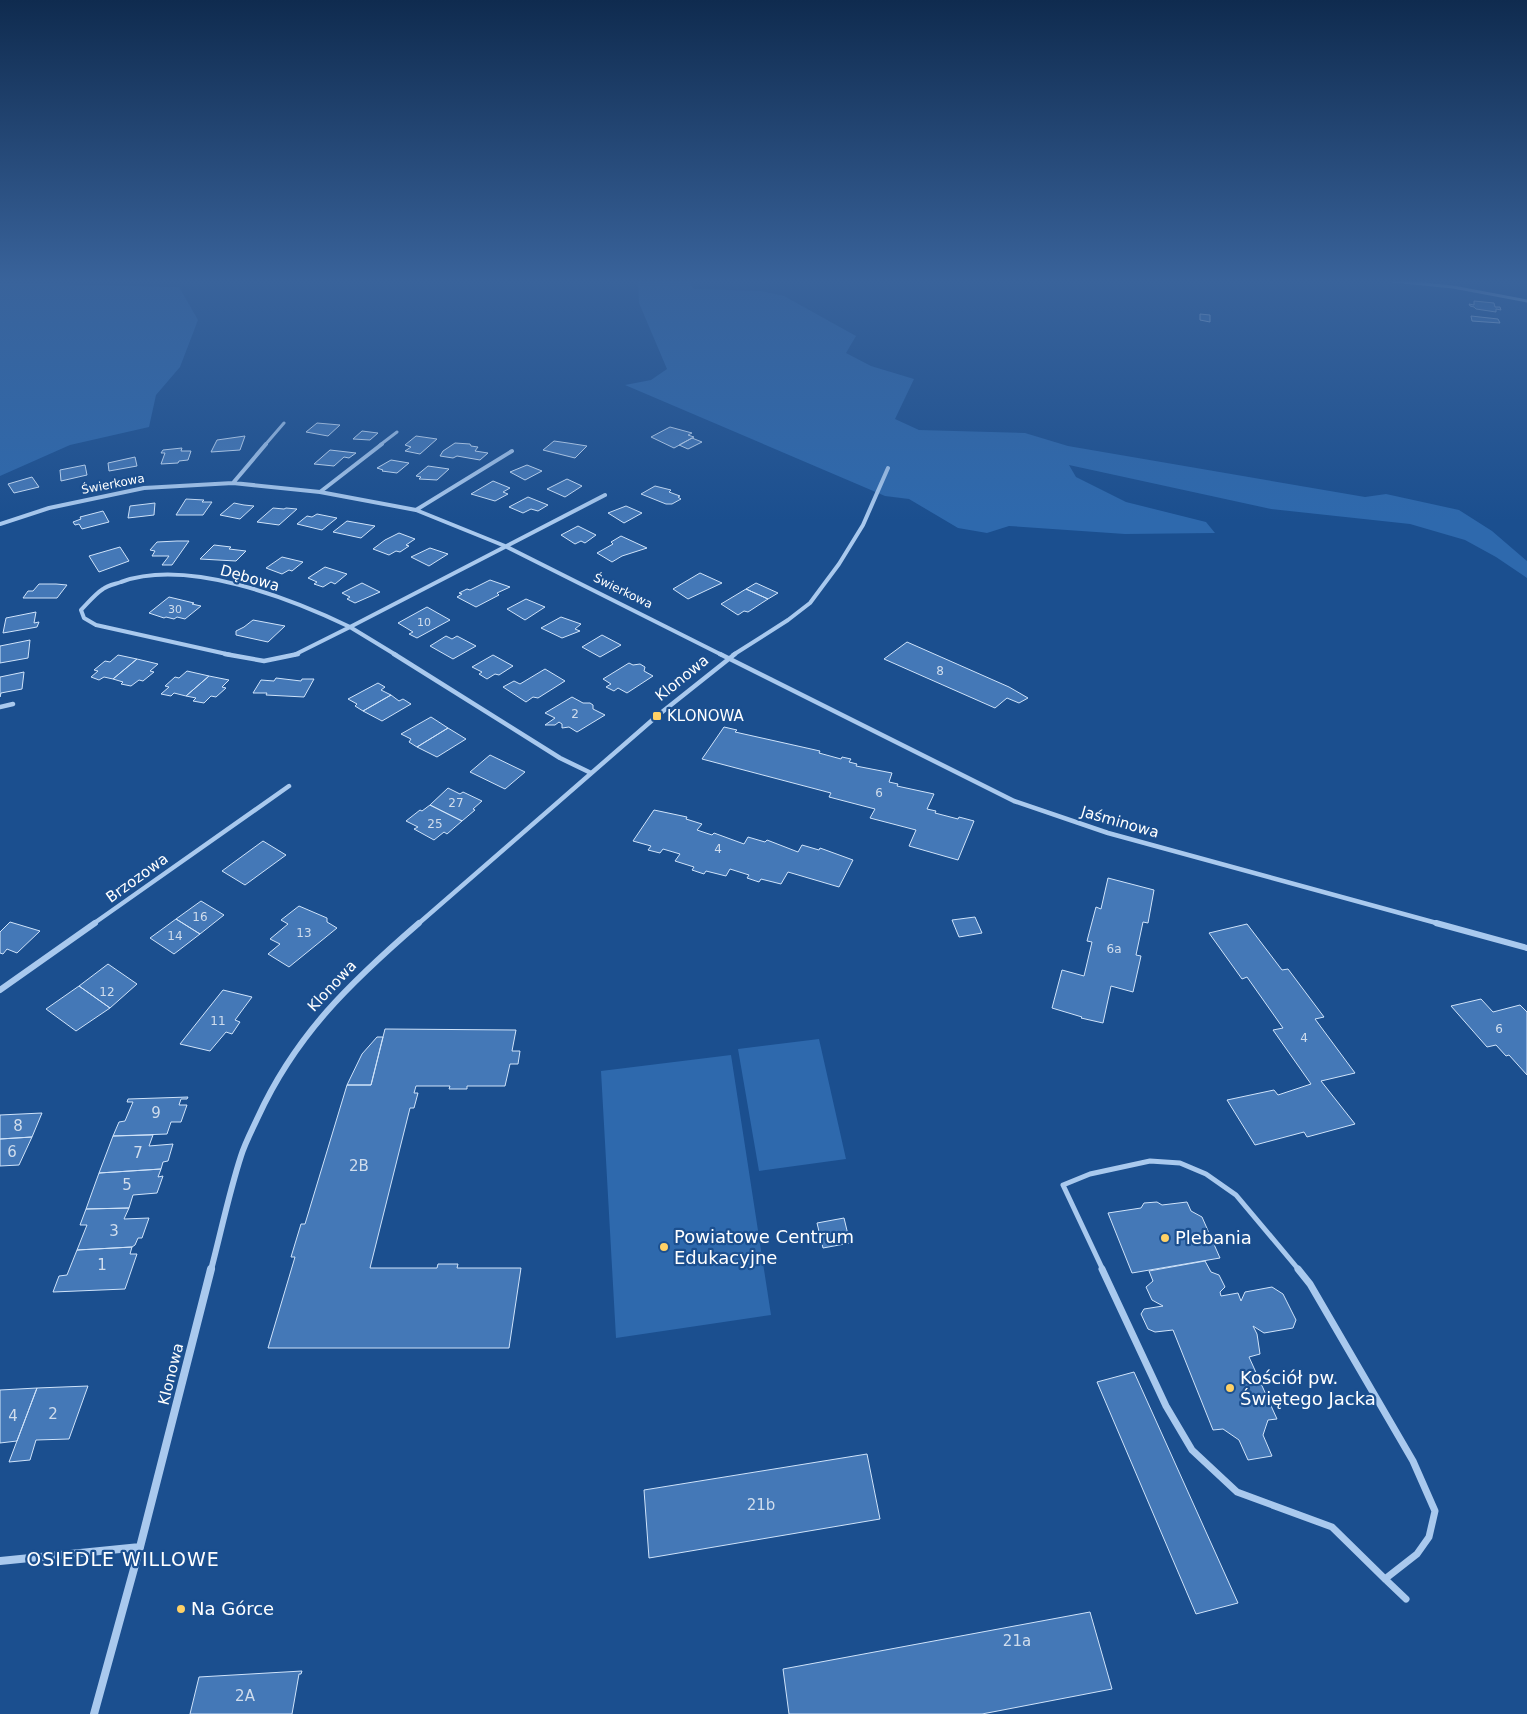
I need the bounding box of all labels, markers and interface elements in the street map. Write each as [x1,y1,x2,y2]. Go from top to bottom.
street label: Świerkowa [80,470,146,497]
street label: Dębowa [218,561,282,595]
street label: Świerkowa [591,570,655,611]
house number: 30 [168,603,182,616]
house number: 10 [417,616,431,629]
street label: Klonowa [652,651,712,705]
house number: 8 [936,664,944,678]
house number: 2 [571,707,579,721]
place label: KLONOWA [667,707,745,725]
marker: KLONOWA [651,710,663,722]
house number: 6 [875,786,883,800]
house number: 27 [448,796,464,810]
street label: Jaśminowa [1078,802,1161,842]
house number: 25 [427,817,443,831]
house number: 4 [714,842,722,856]
street label: Brzozowa [103,850,171,906]
house number: 16 [192,910,208,924]
house number: 13 [296,926,312,940]
house number: 14 [167,929,183,943]
house number: 6a [1107,942,1122,956]
street label: Klonowa [304,957,360,1015]
house number: 12 [99,985,115,999]
house number: 11 [210,1014,226,1028]
house number: 6 [1495,1022,1503,1036]
house number: 4 [1300,1031,1308,1045]
house number: 9 [151,1104,161,1122]
house number: 8 [13,1117,23,1135]
house number: 6 [7,1143,17,1161]
house number: 7 [133,1144,143,1162]
house number: 2B [349,1157,369,1175]
house number: 5 [122,1176,132,1194]
house number: 3 [109,1222,119,1240]
place label: Powiatowe Centrum Edukacyjne [674,1226,854,1268]
place label: Plebania [1175,1227,1252,1248]
marker: Plebania [1159,1232,1171,1244]
marker: Powiatowe Centrum Edukacyjne [658,1241,670,1253]
house number: 1 [97,1256,107,1274]
street label: Klonowa [155,1341,187,1407]
place label: Kościół pw. Świętego Jacka [1240,1367,1376,1409]
marker: Kościół pw. Świętego Jacka [1224,1382,1236,1394]
house number: 2 [48,1405,58,1423]
house number: 4 [8,1407,18,1425]
house number: 21b [747,1496,775,1514]
district label: OSIEDLE WILLOWE [26,1548,220,1570]
place label: Na Górce [191,1598,274,1619]
marker: Na Górce [175,1603,187,1615]
house number: 21a [1003,1632,1031,1650]
house number: 2A [235,1687,256,1705]

